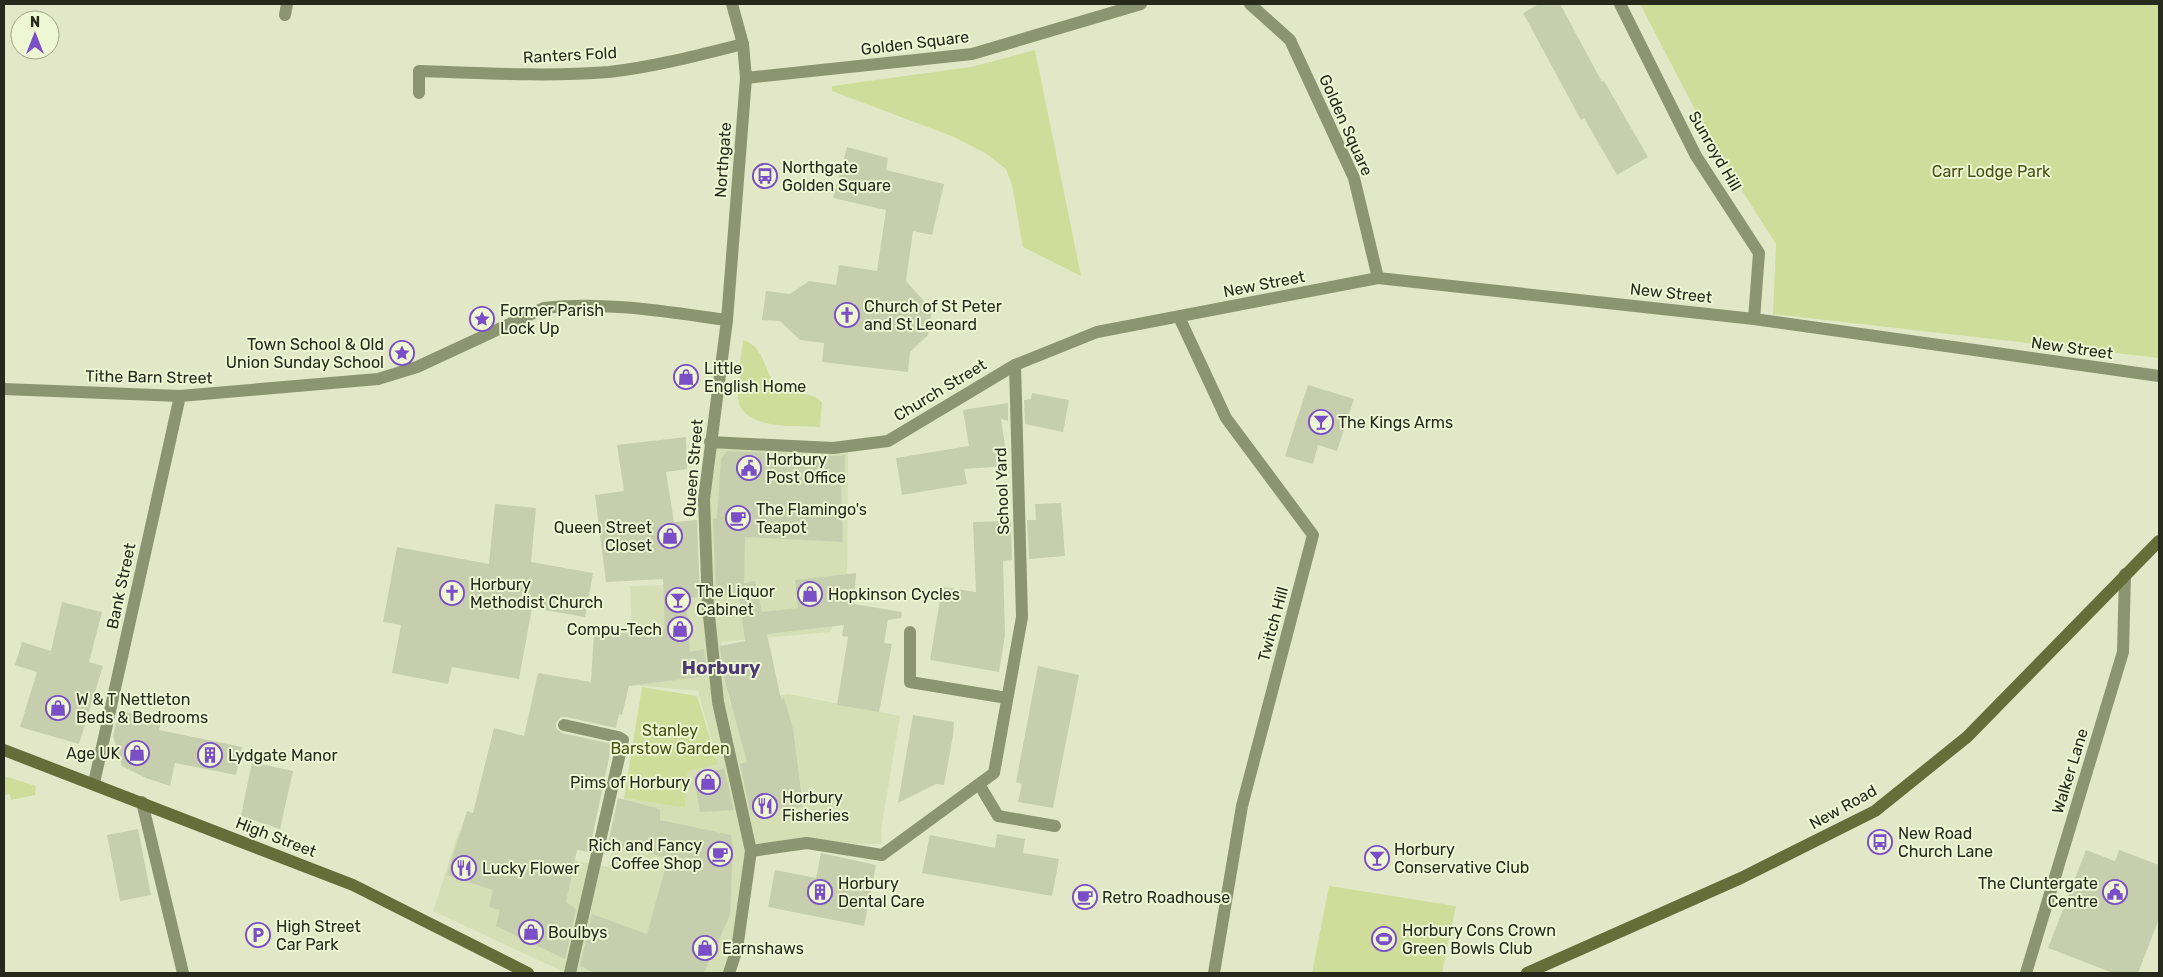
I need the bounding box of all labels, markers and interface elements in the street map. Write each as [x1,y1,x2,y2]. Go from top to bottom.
north arrow [10,10,60,60]
text: N [30,14,40,31]
street label: Golden Square [860,27,970,59]
street label: Ranters Fold [523,43,617,67]
street label: Golden Square [1315,71,1377,179]
street label: Sunroyd Hill [1684,108,1746,194]
street label: Northgate [711,121,735,199]
place label: Northgate Golden Square [782,158,891,195]
park label: Carr Lodge Park [1932,162,2051,181]
bus stop icon: Northgate Golden Square [752,163,778,189]
street label: New Street [1222,267,1306,301]
street label: New Street [1629,279,1713,307]
place label: Church of St Peter and St Leonard [864,297,1002,334]
place label: Former Parish Lock Up [500,301,604,338]
church icon: Church of St Peter and St Leonard [834,302,860,328]
place icon: Former Parish Lock Up [469,306,495,332]
street label: New Street [2030,333,2114,363]
place label: Town School & Old Union Sunday School [226,335,384,372]
place icon: Town School & Old Union Sunday School [389,340,415,366]
street label: Church Street [890,355,990,425]
place label: Little English Home [704,359,806,396]
shop icon: Little English Home [673,364,699,390]
street label: Tithe Barn Street [85,366,213,388]
bar icon: The Kings Arms [1308,409,1334,435]
place label: The Kings Arms [1338,413,1453,432]
street label: Queen Street [679,418,707,518]
street label: School Yard [991,447,1013,535]
place label: Horbury Post Office [766,450,846,487]
public building icon: Horbury Post Office [736,455,762,481]
place label: The Flamingo's Teapot [756,500,867,537]
cafe icon: The Flamingo's Teapot [725,505,751,531]
place label: Queen Street Closet [554,518,652,555]
shop icon: Queen Street Closet [657,523,683,549]
street label: Bank Street [103,541,139,631]
place label: Horbury Methodist Church [470,575,603,612]
church icon: Horbury Methodist Church [439,580,465,606]
shop icon: Hopkinson Cycles [797,581,823,607]
place label: The Liquor Cabinet [696,582,775,619]
place label: Hopkinson Cycles [828,585,960,604]
street label: Twitch Hill [1254,585,1292,663]
bar icon: The Liquor Cabinet [665,587,691,613]
shop icon: Compu-Tech [667,616,693,642]
place label: Compu-Tech [567,620,662,639]
district label: Horbury [682,656,761,679]
place label: W & T Nettleton Beds & Bedrooms [76,690,208,727]
shop icon: W & T Nettleton Beds & Bedrooms [45,695,71,721]
park label: Stanley Barstow Garden [610,721,730,758]
street label: Walker Lane [2048,726,2092,816]
shop icon: Age UK [124,740,150,766]
building icon: Lydgate Manor [197,742,223,768]
place label: Age UK [66,744,120,763]
place label: Lydgate Manor [228,746,337,765]
shop icon: Pims of Horbury [695,769,721,795]
place label: Pims of Horbury [570,773,690,792]
street label: New Road [1806,781,1880,833]
place label: Horbury Fisheries [782,788,849,825]
restaurant icon: Horbury Fisheries [752,793,778,819]
street label: High Street [233,813,319,861]
place label: New Road Church Lane [1898,824,1993,861]
bus stop icon: New Road Church Lane [1867,829,1893,855]
place label: Rich and Fancy Coffee Shop [588,836,702,873]
place label: Horbury Conservative Club [1394,840,1529,877]
cafe icon: Rich and Fancy Coffee Shop [707,841,733,867]
bar icon: Horbury Conservative Club [1364,845,1390,871]
restaurant icon: Lucky Flower [451,855,477,881]
place label: Lucky Flower [482,859,580,878]
place label: Horbury Dental Care [838,874,925,911]
place label: The Cluntergate Centre [1978,874,2098,911]
building icon: Horbury Dental Care [807,879,833,905]
public building icon: The Cluntergate Centre [2102,879,2128,905]
cafe icon: Retro Roadhouse [1072,884,1098,910]
place label: Retro Roadhouse [1102,888,1230,907]
place label: High Street Car Park [276,917,361,954]
shop icon: Boulbys [518,919,544,945]
place label: Horbury Cons Crown Green Bowls Club [1402,921,1556,958]
parking icon: High Street Car Park [245,922,271,948]
place label: Boulbys [548,923,607,942]
sports icon: Horbury Cons Crown Green Bowls Club [1371,926,1397,952]
shop icon: Earnshaws [692,935,718,961]
place label: Earnshaws [722,939,804,958]

